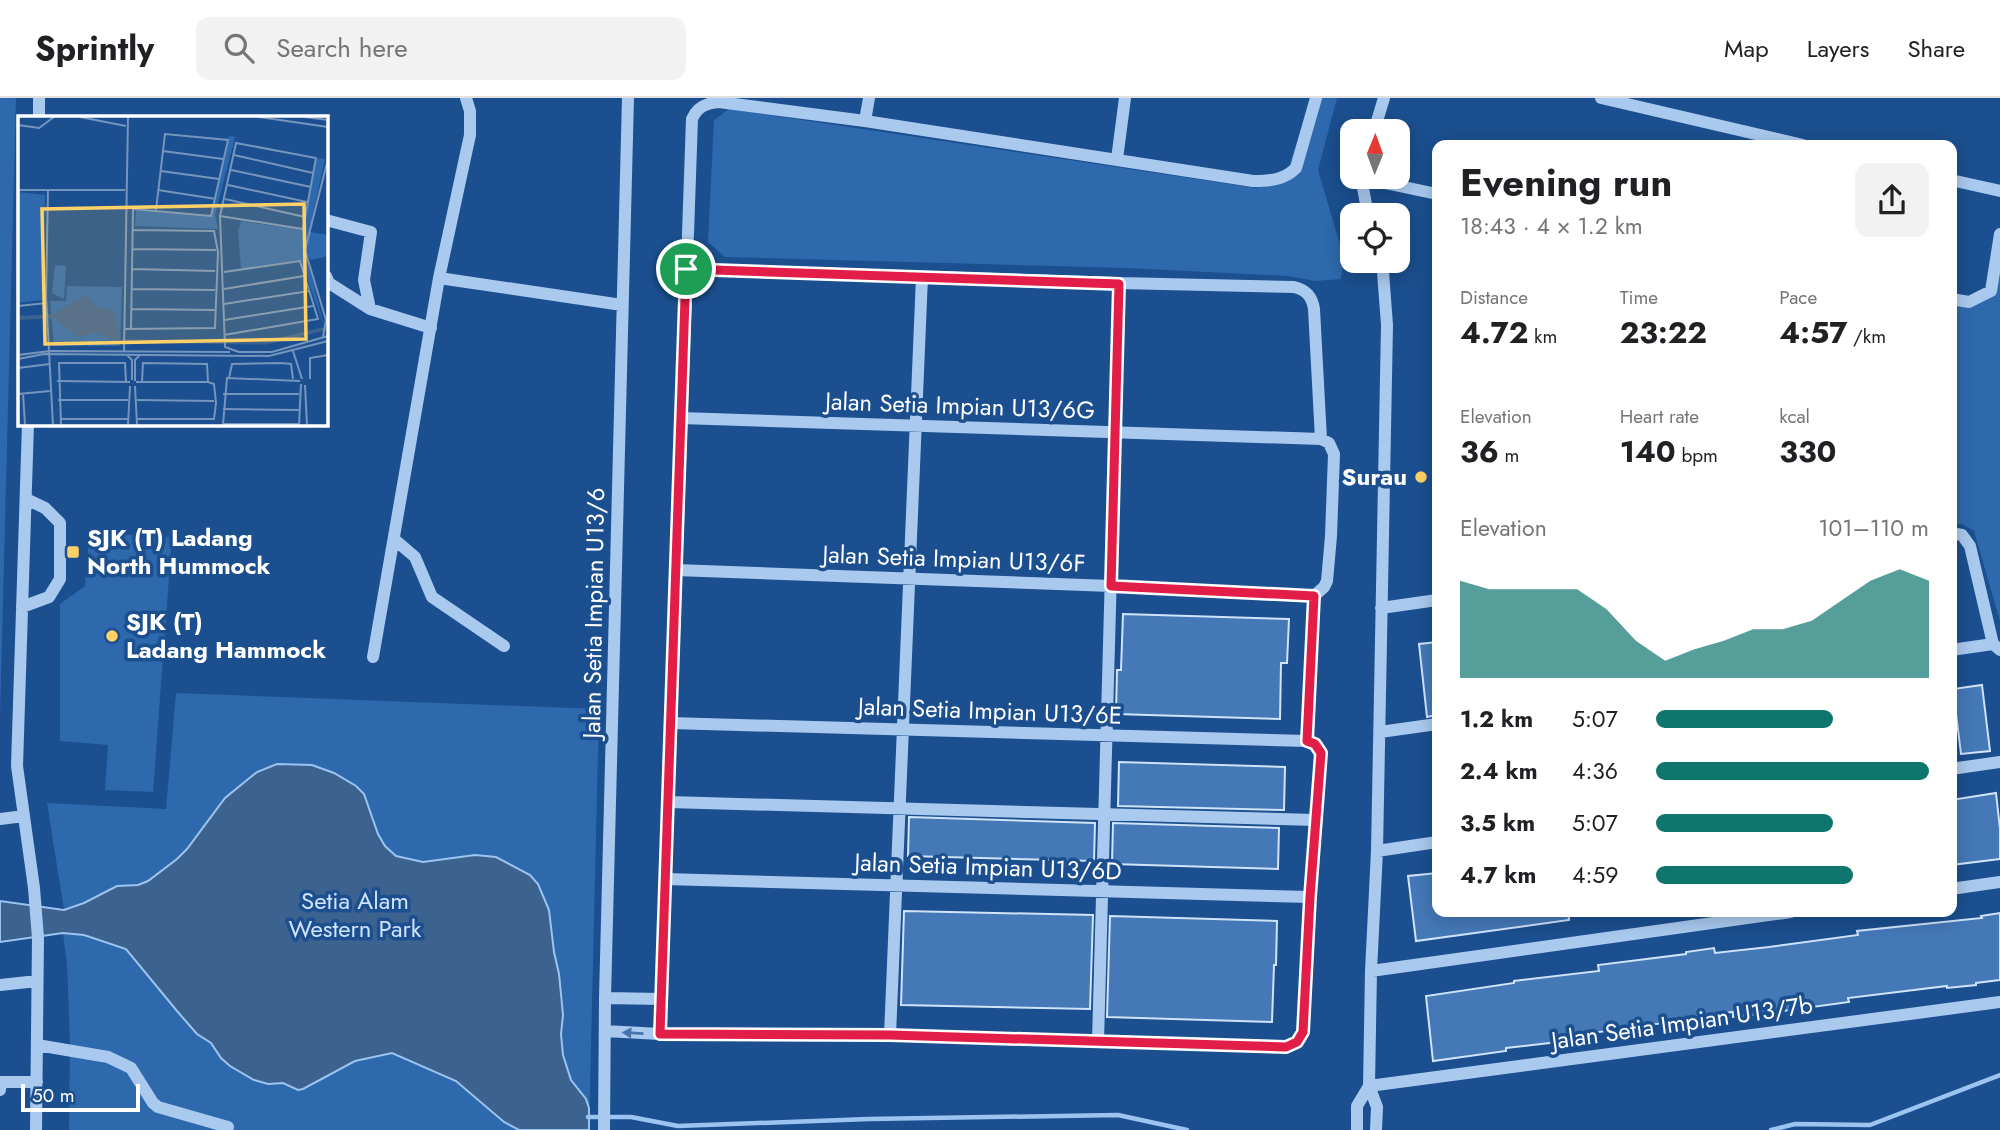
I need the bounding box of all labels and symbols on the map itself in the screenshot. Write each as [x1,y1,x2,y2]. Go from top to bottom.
inset map [18,116,327,425]
north arrow [1340,119,1410,189]
pin [656,239,716,299]
street label: Jalan Setia Impian U13/6G [822,383,1095,428]
place label: Surau [1342,459,1407,494]
marker: Surau [1413,469,1429,485]
street label: Jalan Setia Impian U13/6 [574,487,613,742]
place label: SJK (T) Ladang North Hummock [87,520,271,583]
street label: Jalan Setia Impian U13/6F [819,536,1086,581]
marker: SJK (T) Ladang North Hummock [65,544,81,560]
place label: SJK (T) Ladang Hammock [126,604,326,667]
marker: SJK (T) Ladang Hammock [104,628,120,644]
street label: Jalan Setia Impian U13/6E [854,688,1123,733]
street label: Jalan Setia Impian U13/6D [851,844,1122,889]
park label: Setia Alam Western Park [289,883,422,946]
street label: Jalan Setia Impian U13/7b [1546,987,1815,1059]
one-way arrow [621,1027,643,1038]
scale bar [21,1081,140,1113]

